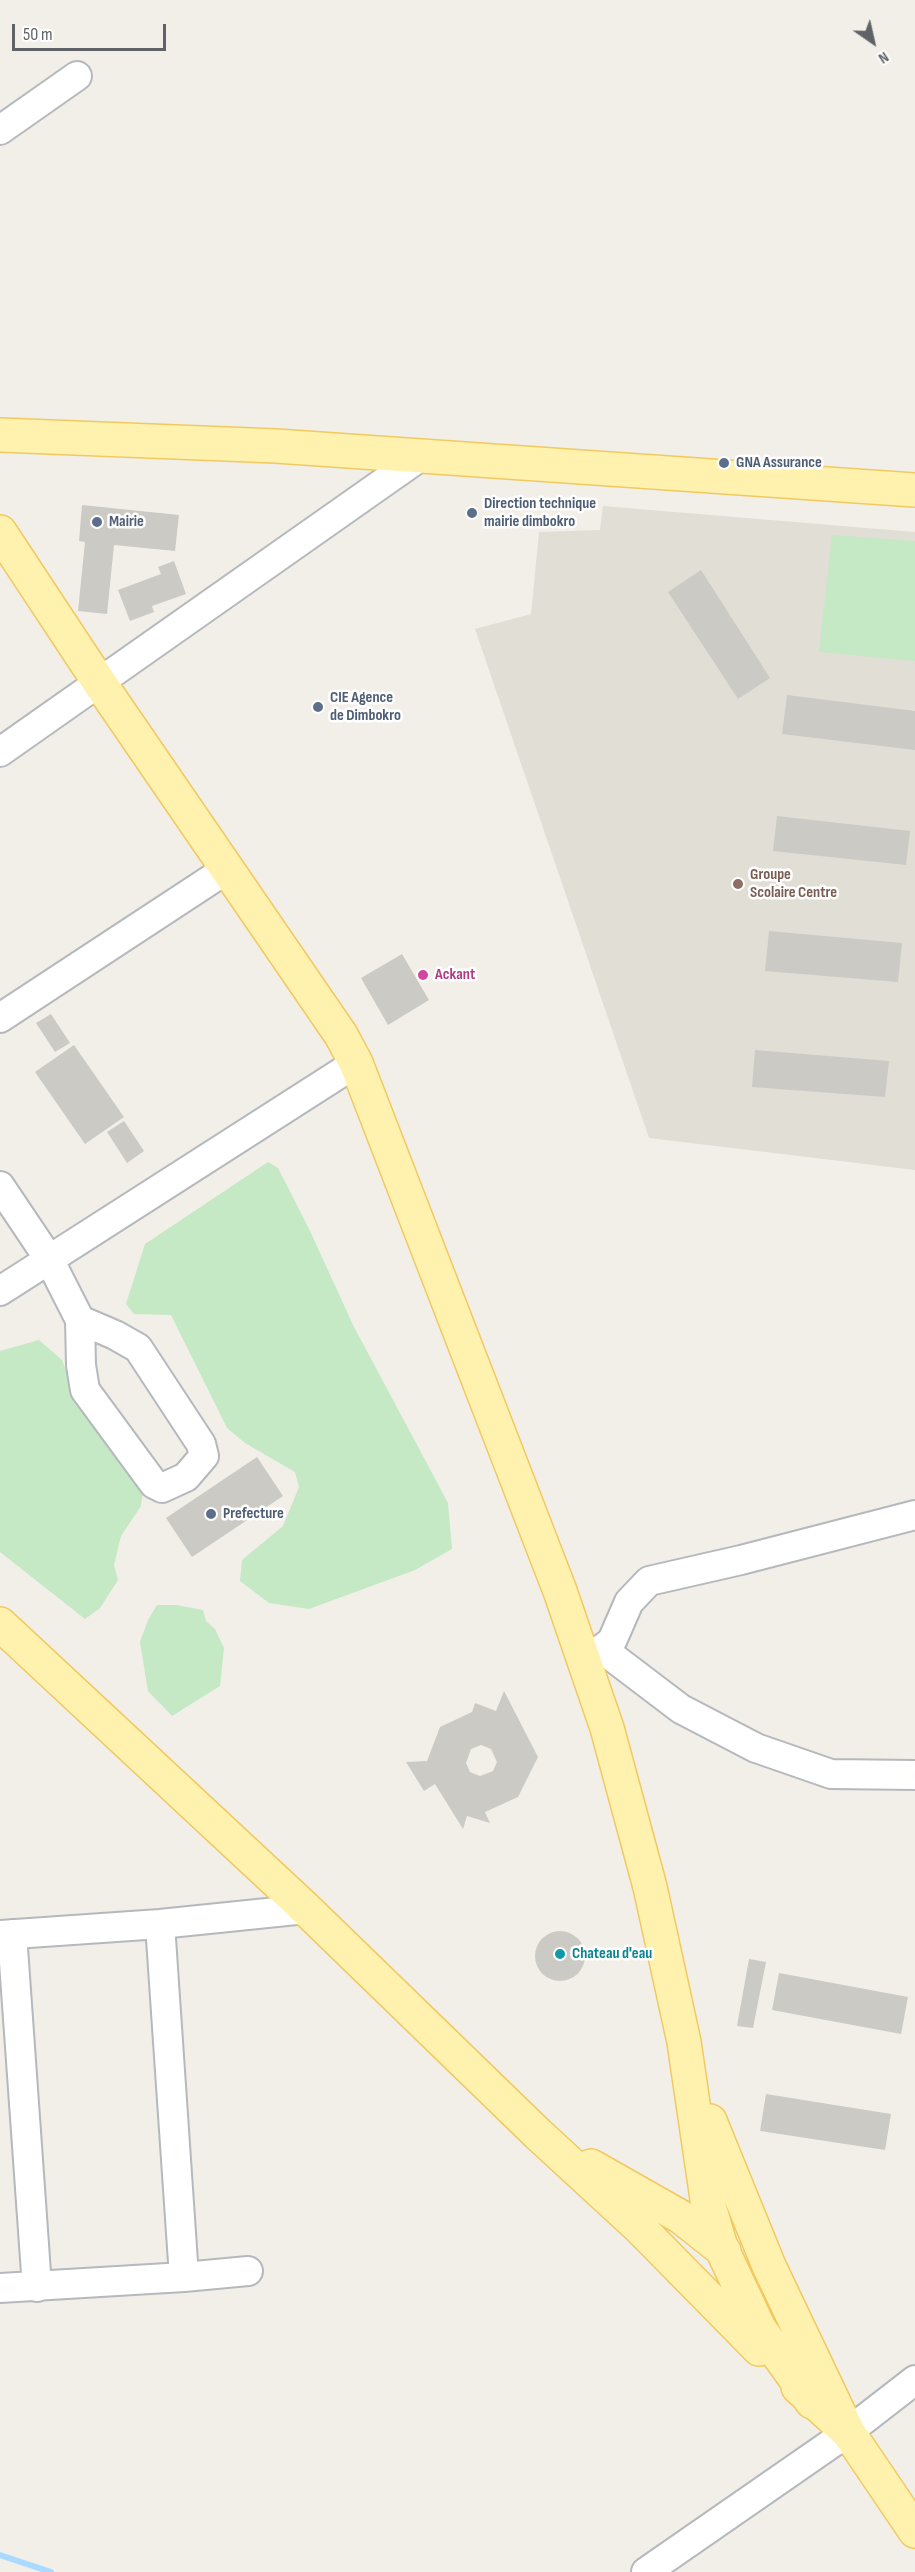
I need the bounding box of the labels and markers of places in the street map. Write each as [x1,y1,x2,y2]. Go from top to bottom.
place label: GNA Assurance [736,453,822,473]
marker: GNA Assurance [717,456,731,470]
place label: Direction technique mairie dimbokro [484,494,596,532]
marker: Direction technique mairie dimbokro [465,506,479,520]
place label: Mairie [109,512,144,532]
marker: Mairie [90,515,104,529]
place label: CIE Agence de Dimbokro [330,688,401,726]
marker: CIE Agence de Dimbokro [311,700,325,714]
place label: Groupe Scolaire Centre [750,865,837,903]
marker: Groupe Scolaire Centre [731,877,745,891]
place label: Ackant [435,965,475,985]
marker: Ackant [416,968,430,982]
place label: Prefecture [223,1504,284,1524]
marker: Prefecture [204,1507,218,1521]
place label: Chateau d'eau [572,1944,652,1964]
marker: Chateau d'eau [553,1947,567,1961]

